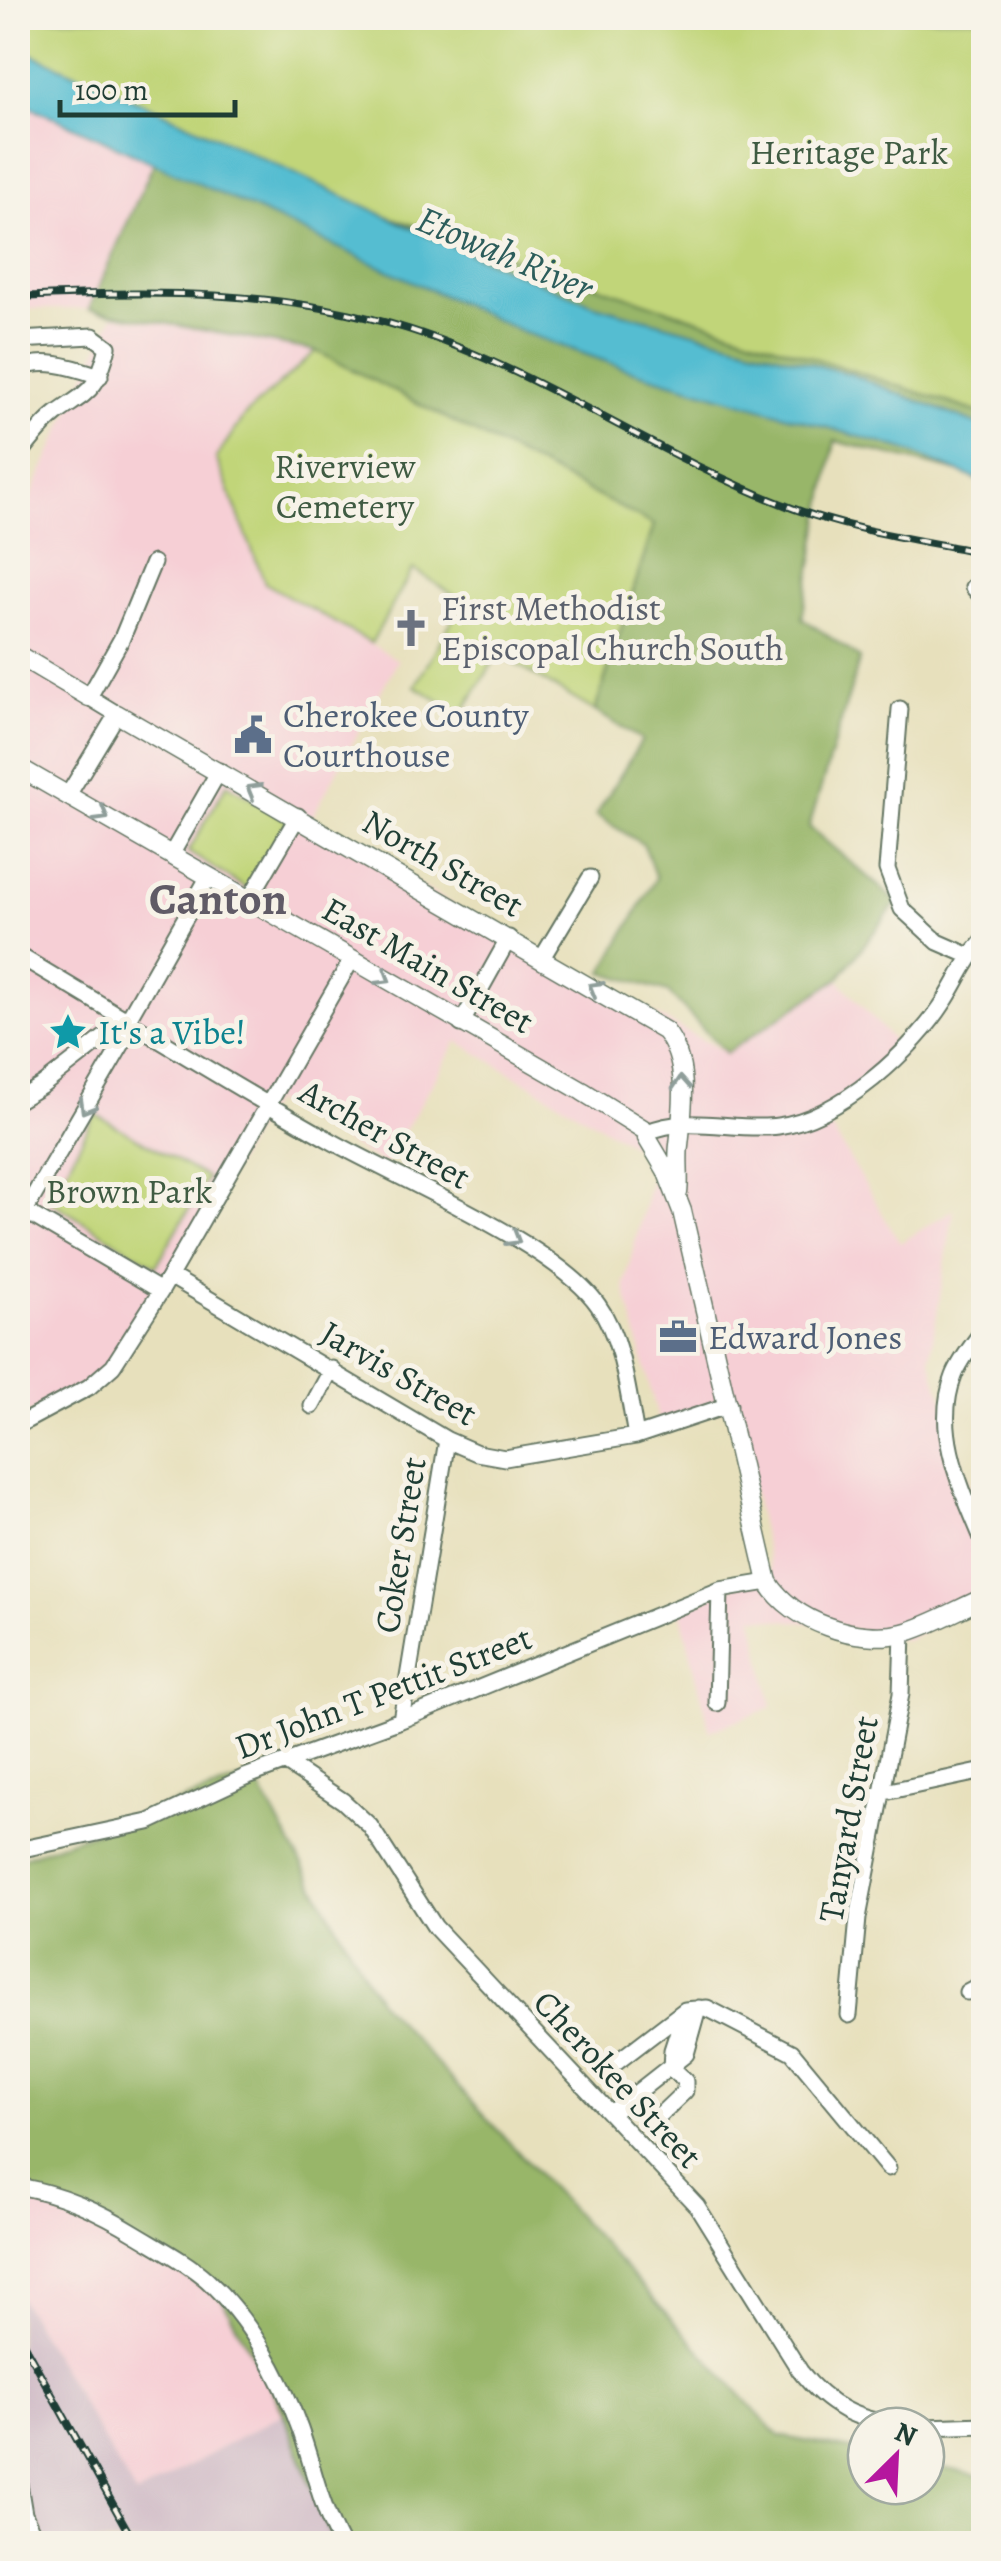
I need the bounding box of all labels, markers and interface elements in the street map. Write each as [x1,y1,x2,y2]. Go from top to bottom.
scale bar [60,55,235,117]
text: 100 m [75,70,148,110]
park label: Heritage Park [750,128,948,176]
water label: Etowah River [409,193,603,314]
park label: Riverview Cemetery [274,442,416,530]
place label: First Methodist Episcopal Church South [441,584,784,672]
church icon: First Methodist Episcopal Church South [390,607,432,649]
place label: Cherokee County Courthouse [283,691,529,779]
public building icon: Cherokee County Courthouse [232,714,274,756]
one-way arrow [246,783,264,803]
street label: North Street [354,798,532,928]
one-way arrow [92,803,110,822]
district label: Canton [149,868,287,930]
street label: East Main Street [314,885,542,1045]
one-way arrow [373,966,391,985]
one-way arrow [588,981,606,1001]
place label: It's a Vibe! [98,1008,246,1056]
place icon: It's a Vibe! [47,1011,89,1053]
street label: Archer Street [290,1067,479,1201]
one-way arrow [671,1075,692,1091]
one-way arrow [79,1096,99,1114]
park label: Brown Park [46,1167,212,1215]
one-way arrow [503,1227,521,1246]
street label: Jarvis Street [312,1309,486,1437]
place label: Edward Jones [708,1313,902,1361]
office icon: Edward Jones [657,1316,699,1358]
street label: Coker Street [362,1454,438,1636]
street label: Dr John T Pettit Street [228,1613,538,1771]
street label: Tanyard Street [806,1712,890,1926]
street label: Cherokee Street [523,1979,713,2179]
north arrow [846,2406,946,2506]
text: N [889,2413,923,2456]

